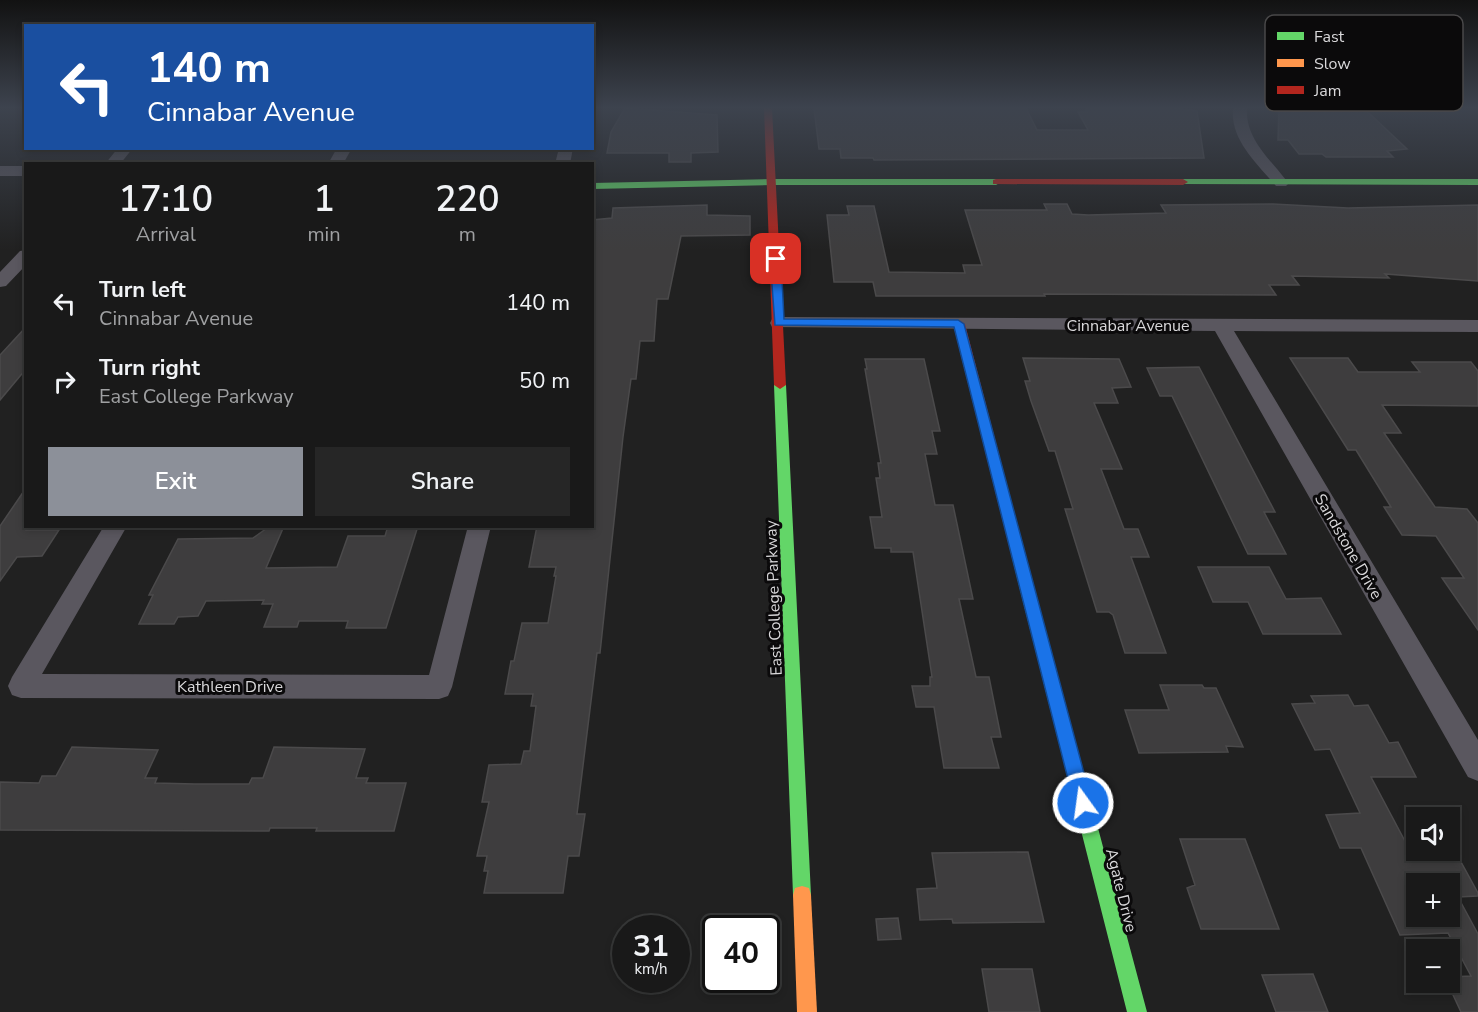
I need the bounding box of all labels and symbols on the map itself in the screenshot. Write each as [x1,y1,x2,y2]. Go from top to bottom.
legend [1265,15,1463,111]
text: Fast [1314,26,1345,48]
text: Slow [1314,53,1351,75]
text: Jam [1313,80,1341,102]
pin [750,233,801,284]
street label: Cinnabar Avenue [1066,315,1190,337]
street label: Sandstone Drive [1309,490,1387,603]
street label: East College Parkway [760,519,788,676]
street label: Kathleen Drive [177,676,283,698]
position arrow [1051,771,1115,835]
street label: Agate Drive [1100,846,1142,934]
speed limit sign: 40 [702,915,780,993]

